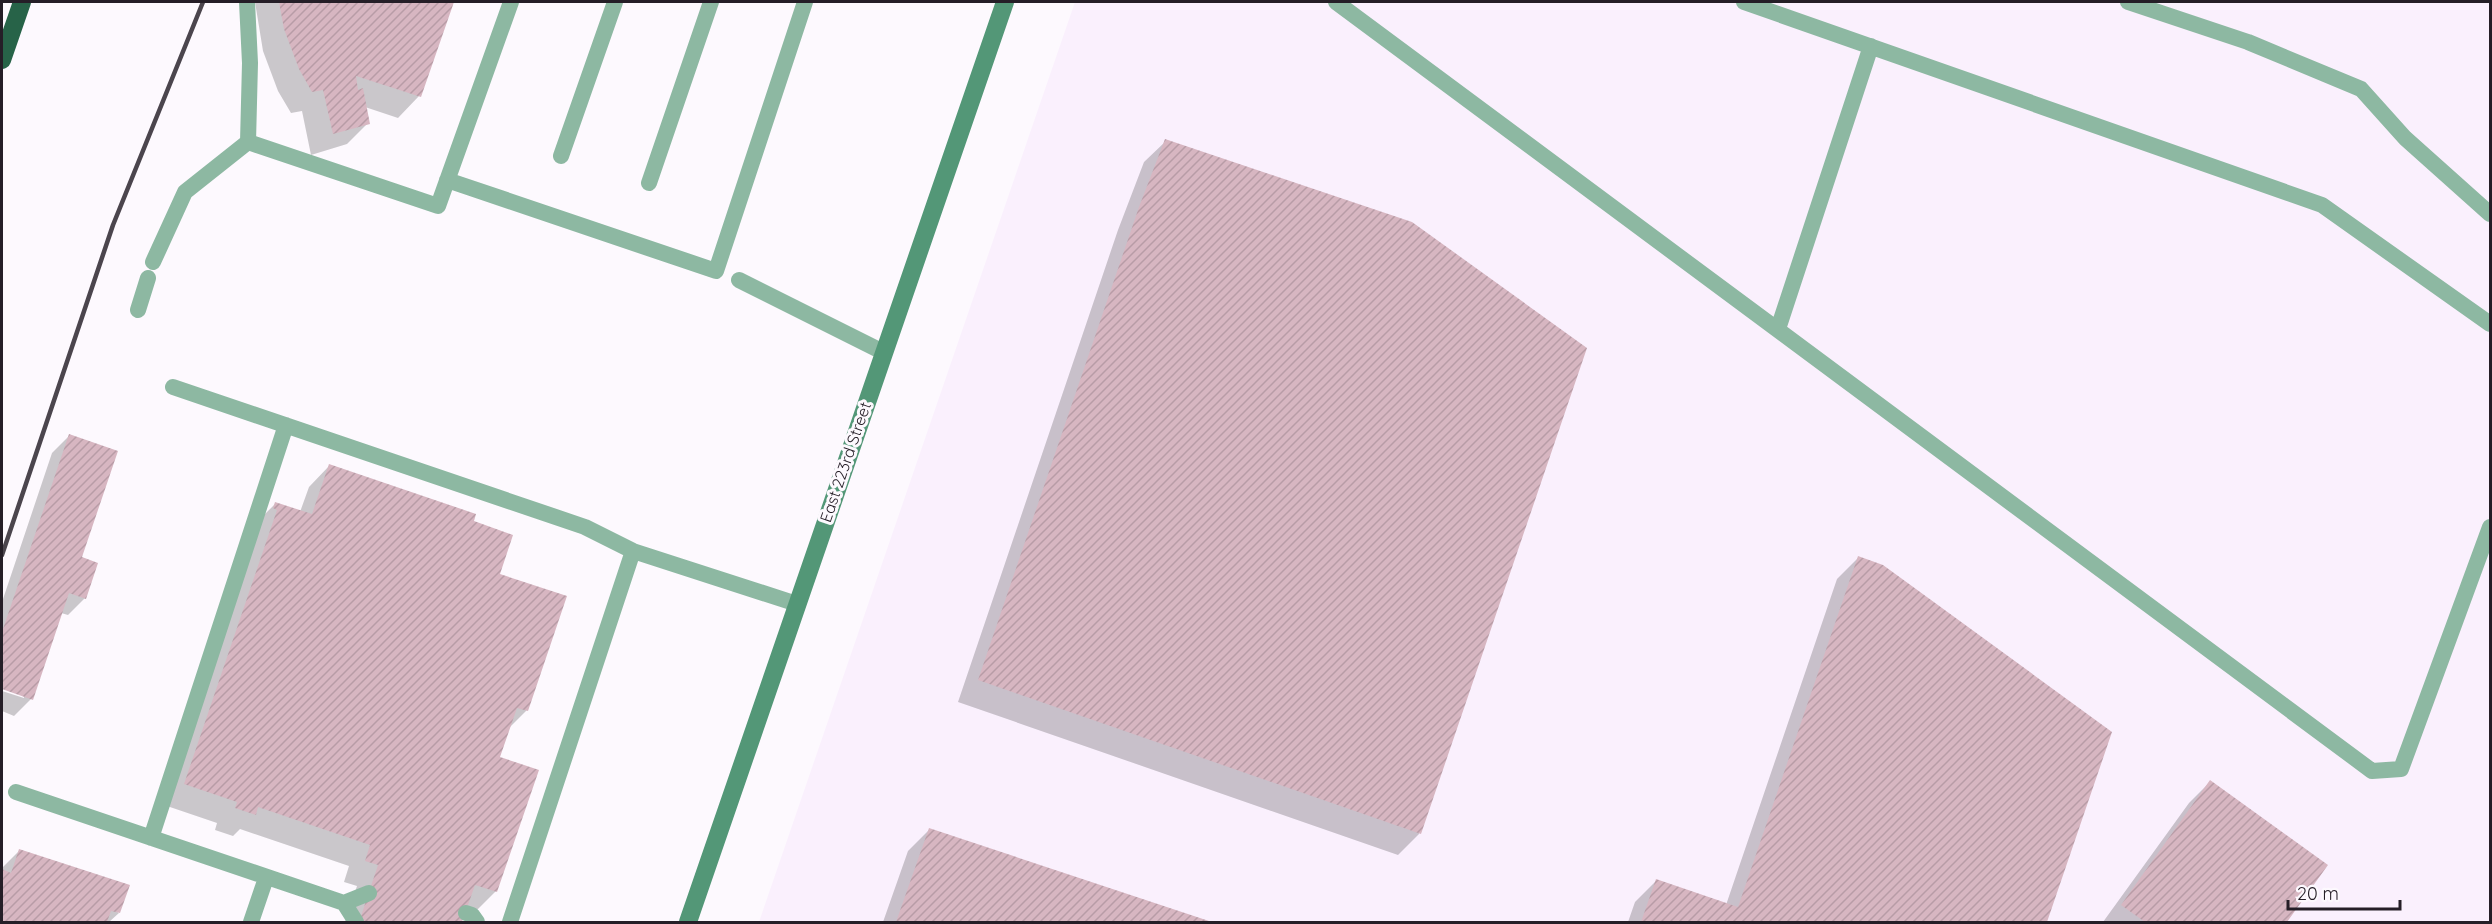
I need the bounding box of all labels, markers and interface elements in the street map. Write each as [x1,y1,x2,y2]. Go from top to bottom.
street label: East 223rd Street [815,399,875,525]
scale bar [2288,873,2400,911]
text: 20 m [2297,882,2339,905]

